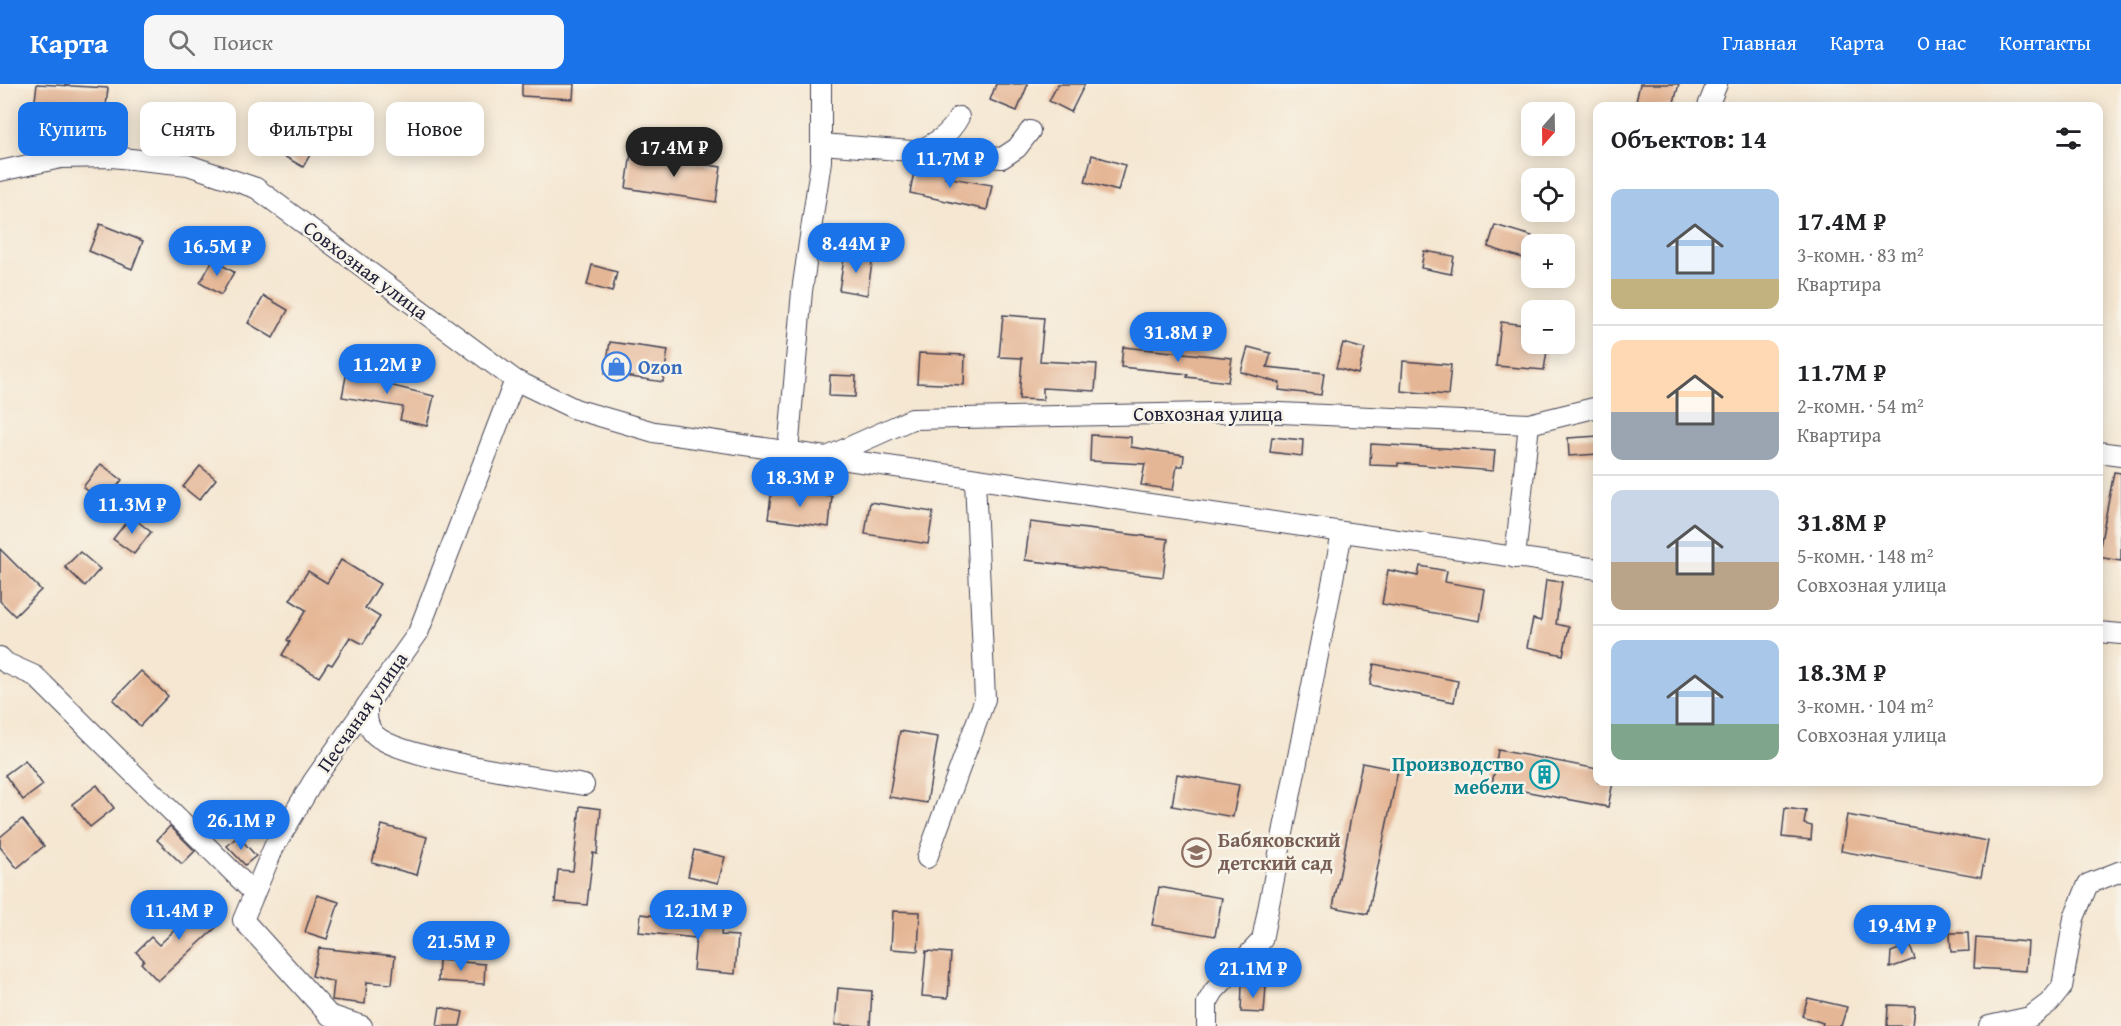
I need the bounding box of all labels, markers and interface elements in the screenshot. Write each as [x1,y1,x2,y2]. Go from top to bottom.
search box [144,15,564,69]
text: Карта [30,22,108,63]
icon: search [165,26,198,59]
text: Поиск [213,26,273,58]
text: Главная [1722,27,1797,58]
text: Карта [1830,27,1884,58]
text: О нас [1917,27,1966,58]
text: Контакты [1999,27,2091,58]
chip: Купить [18,102,128,156]
chip: Снять [140,102,236,156]
chip: Фильтры [248,102,374,156]
chip: Новое [386,102,484,156]
north arrow [1521,102,1575,156]
map controls [1521,102,1575,354]
text: Объектов: 14 [1611,119,1767,158]
icon: filters [2052,122,2085,155]
pin: 17.4M ₽ [619,127,729,178]
text: 17.4M ₽ [640,132,708,161]
pin: 11.7M ₽ [895,138,1005,189]
text: 11.7M ₽ [916,143,984,172]
button: locate [1521,168,1575,222]
text: 17.4M ₽ [1797,201,1886,240]
street label: Совхозная улица [298,213,435,326]
icon: home [1659,213,1731,285]
pin: 8.44M ₽ [801,223,911,274]
pin: 16.5M ₽ [162,226,272,277]
text: 8.44M ₽ [822,228,890,257]
text: 16.5M ₽ [183,231,251,260]
button: + [1521,234,1575,288]
text: 3-комн. · 83 m² [1797,240,1924,269]
text: Квартира [1797,269,1881,298]
button: − [1521,300,1575,354]
pin: 31.8M ₽ [1123,312,1233,363]
text: 31.8M ₽ [1144,317,1212,346]
pin: 11.2M ₽ [332,344,442,395]
text: 11.2M ₽ [353,349,421,378]
shop icon: Ozon [601,351,633,383]
place label: Ozon [638,352,683,381]
text: 11.7M ₽ [1797,352,1886,391]
icon: home [1659,364,1731,436]
text: 2-комн. · 54 m² [1797,391,1924,420]
street label: Совхозная улица [1133,399,1283,428]
text: Квартира [1797,420,1881,449]
pin: 18.3M ₽ [745,457,855,508]
text: 18.3M ₽ [766,462,834,491]
pin: 11.3M ₽ [77,484,187,535]
text: 11.3M ₽ [98,489,166,518]
text: 31.8M ₽ [1797,502,1886,541]
icon: home [1659,514,1731,586]
text: 5-комн. · 148 m² [1797,541,1933,570]
text: Совхозная улица [1797,570,1947,599]
street label: Песчаная улица [309,645,414,778]
text: 18.3M ₽ [1797,652,1886,691]
icon: home [1659,664,1731,736]
text: 3-комн. · 104 m² [1797,691,1933,720]
text: Совхозная улица [1797,720,1947,749]
place label: Производство мебели [1392,749,1524,801]
building icon: Производство мебели [1529,759,1561,791]
pin: 26.1M ₽ [186,800,296,851]
text: 26.1M ₽ [207,805,275,834]
place label: Бабяковский детский сад [1218,825,1341,877]
school or university icon: Бабяковский детский сад [1181,836,1213,868]
pin: 11.4M ₽ [124,890,234,941]
pin: 12.1M ₽ [643,890,753,941]
text: 11.4M ₽ [145,895,213,924]
text: 12.1M ₽ [664,895,732,924]
pin: 19.4M ₽ [1847,905,1957,956]
text: 19.4M ₽ [1868,910,1936,939]
pin: 21.5M ₽ [406,921,516,972]
text: 21.5M ₽ [427,926,495,955]
pin: 21.1M ₽ [1198,948,1308,999]
text: 21.1M ₽ [1219,953,1287,982]

